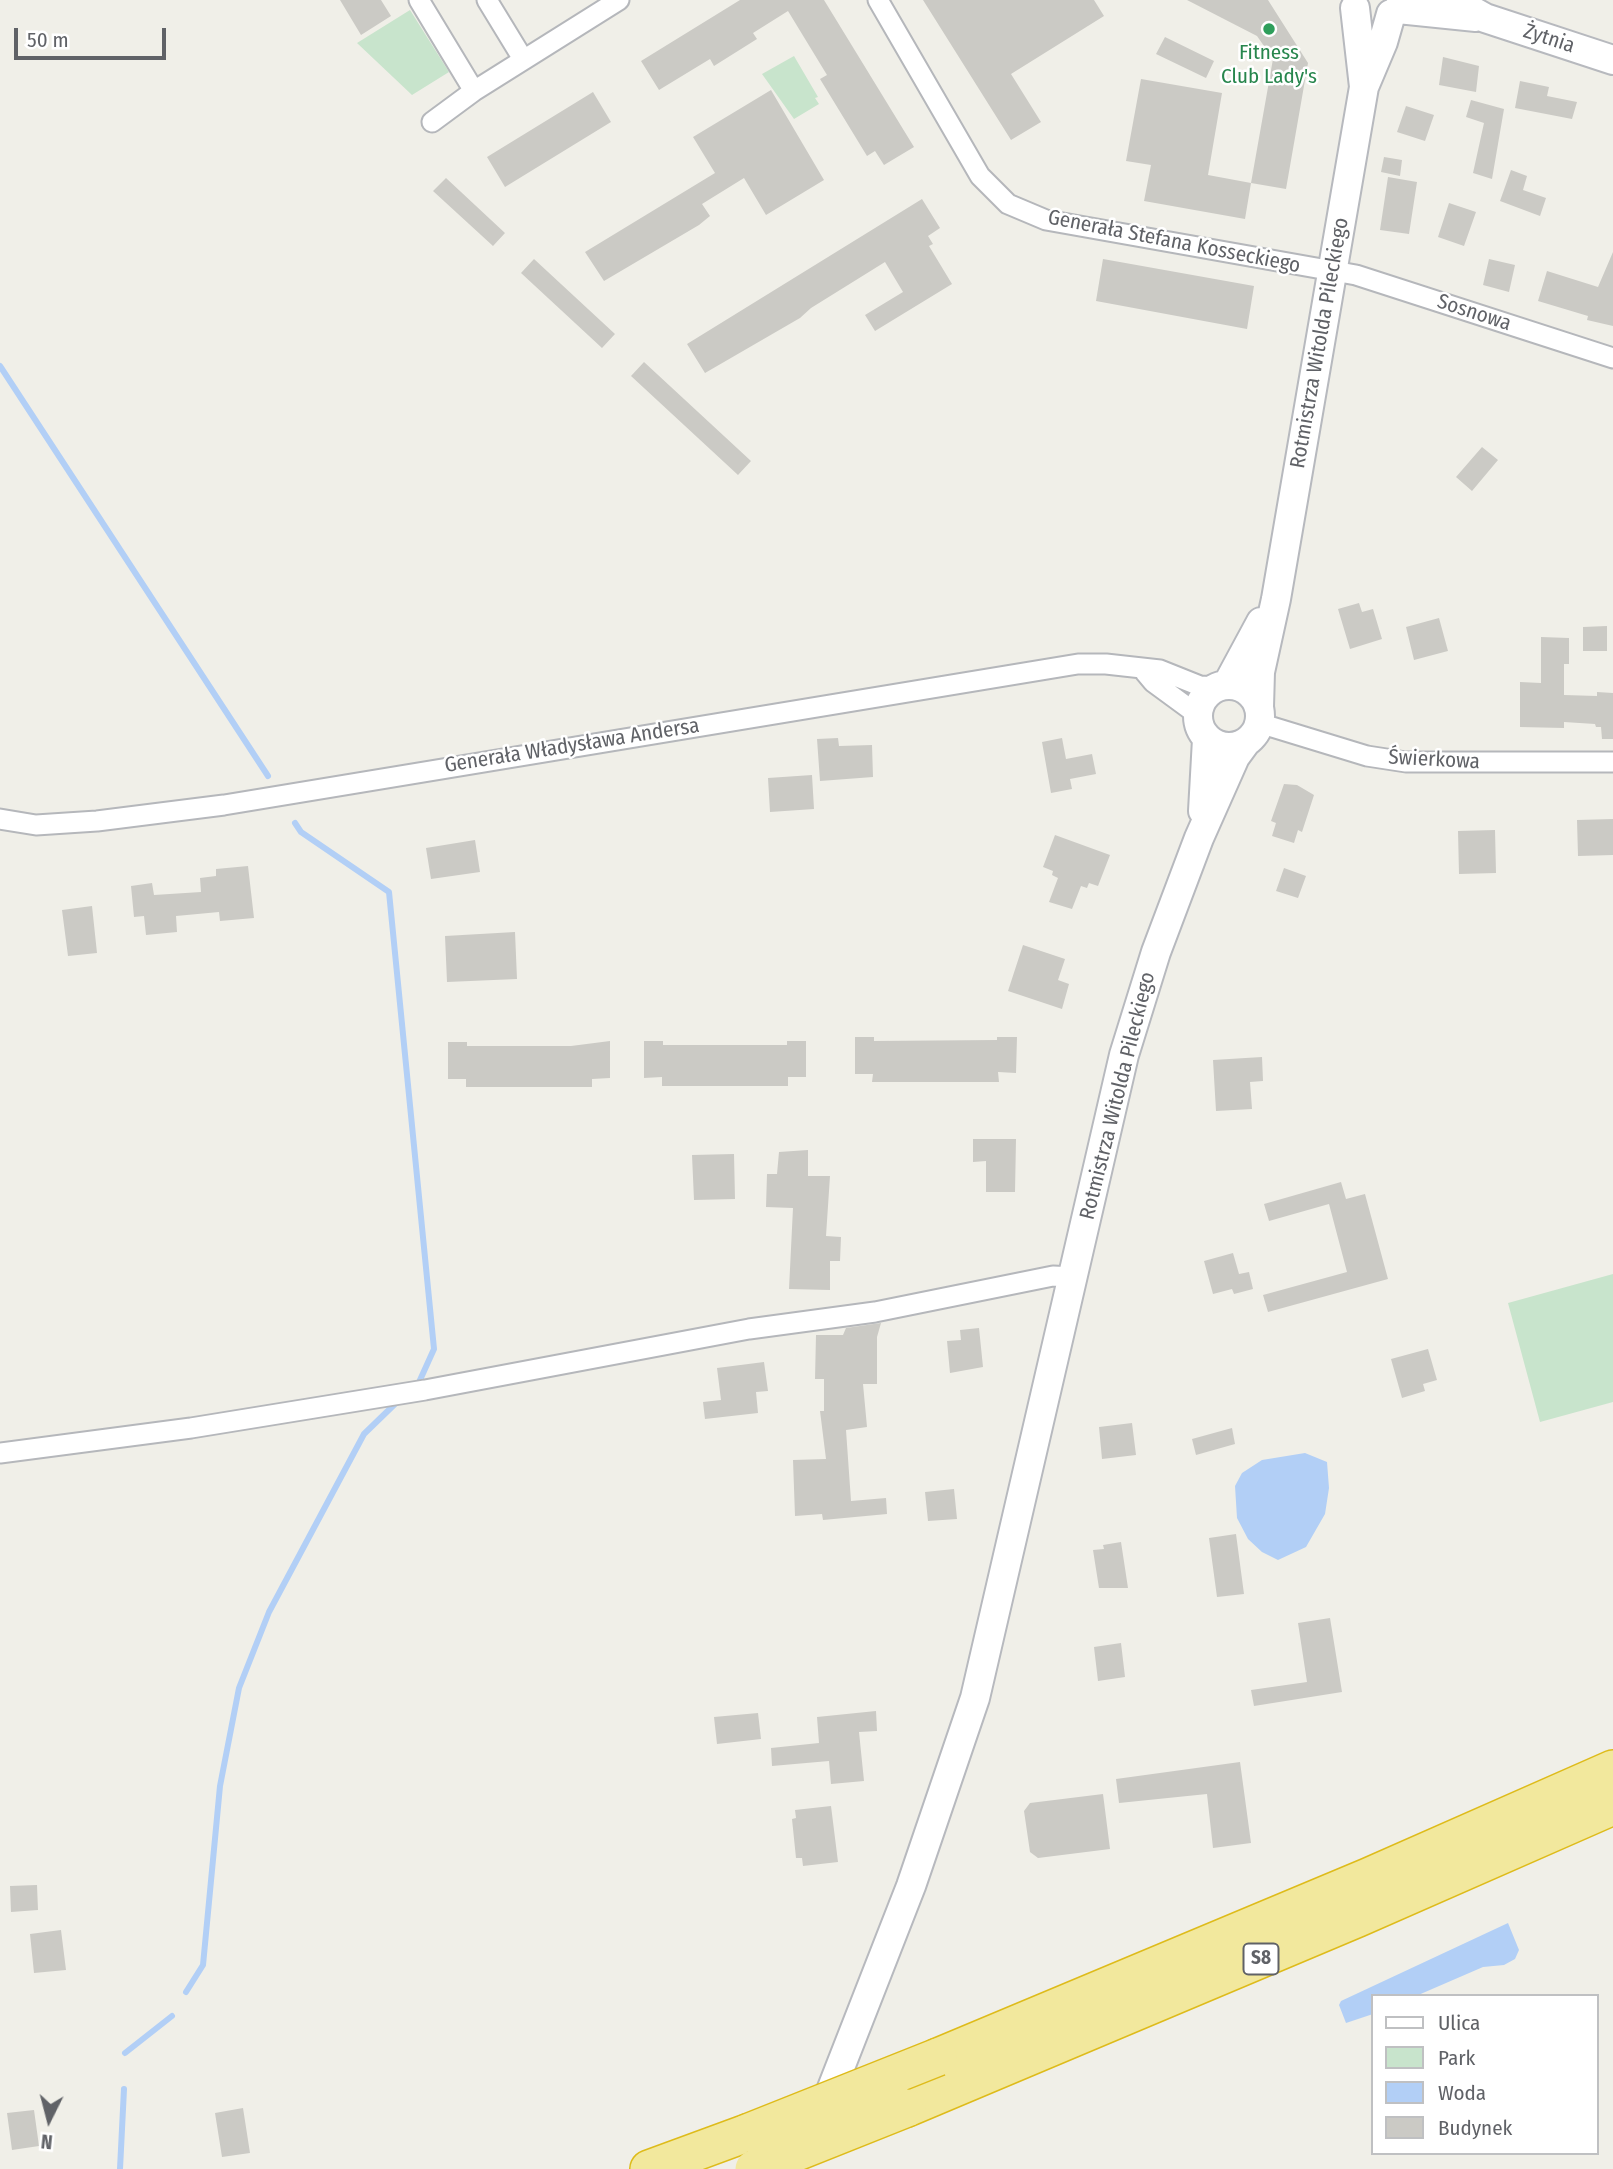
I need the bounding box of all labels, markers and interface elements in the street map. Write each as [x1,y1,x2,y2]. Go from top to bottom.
scale bar [18,14,170,58]
street label: Żytnia [1520,19,1578,59]
marker: Fitness Club Lady's [1261,21,1277,37]
text: 50 m [27,27,69,53]
place label: Fitness Club Lady's [1221,40,1317,90]
street label: Generała Stefana Kosseckiego [1046,205,1302,279]
street label: Rotmistrza Witolda Pileckiego [1286,216,1354,470]
street label: Sosnowa [1434,289,1514,337]
street label: Generała Władysława Andersa [443,713,701,779]
street label: Świerkowa [1388,745,1480,775]
street label: Rotmistrza Witolda Pileckiego [1075,970,1161,1222]
road number: S8 [1244,1943,1278,1974]
legend [1372,1994,1599,2155]
text: Ulica [1438,2010,1480,2036]
text: Park [1438,2045,1475,2071]
text: Woda [1438,2080,1486,2106]
north arrow [14,2085,84,2155]
text: Budynek [1438,2115,1512,2141]
text: N [40,2129,54,2153]

